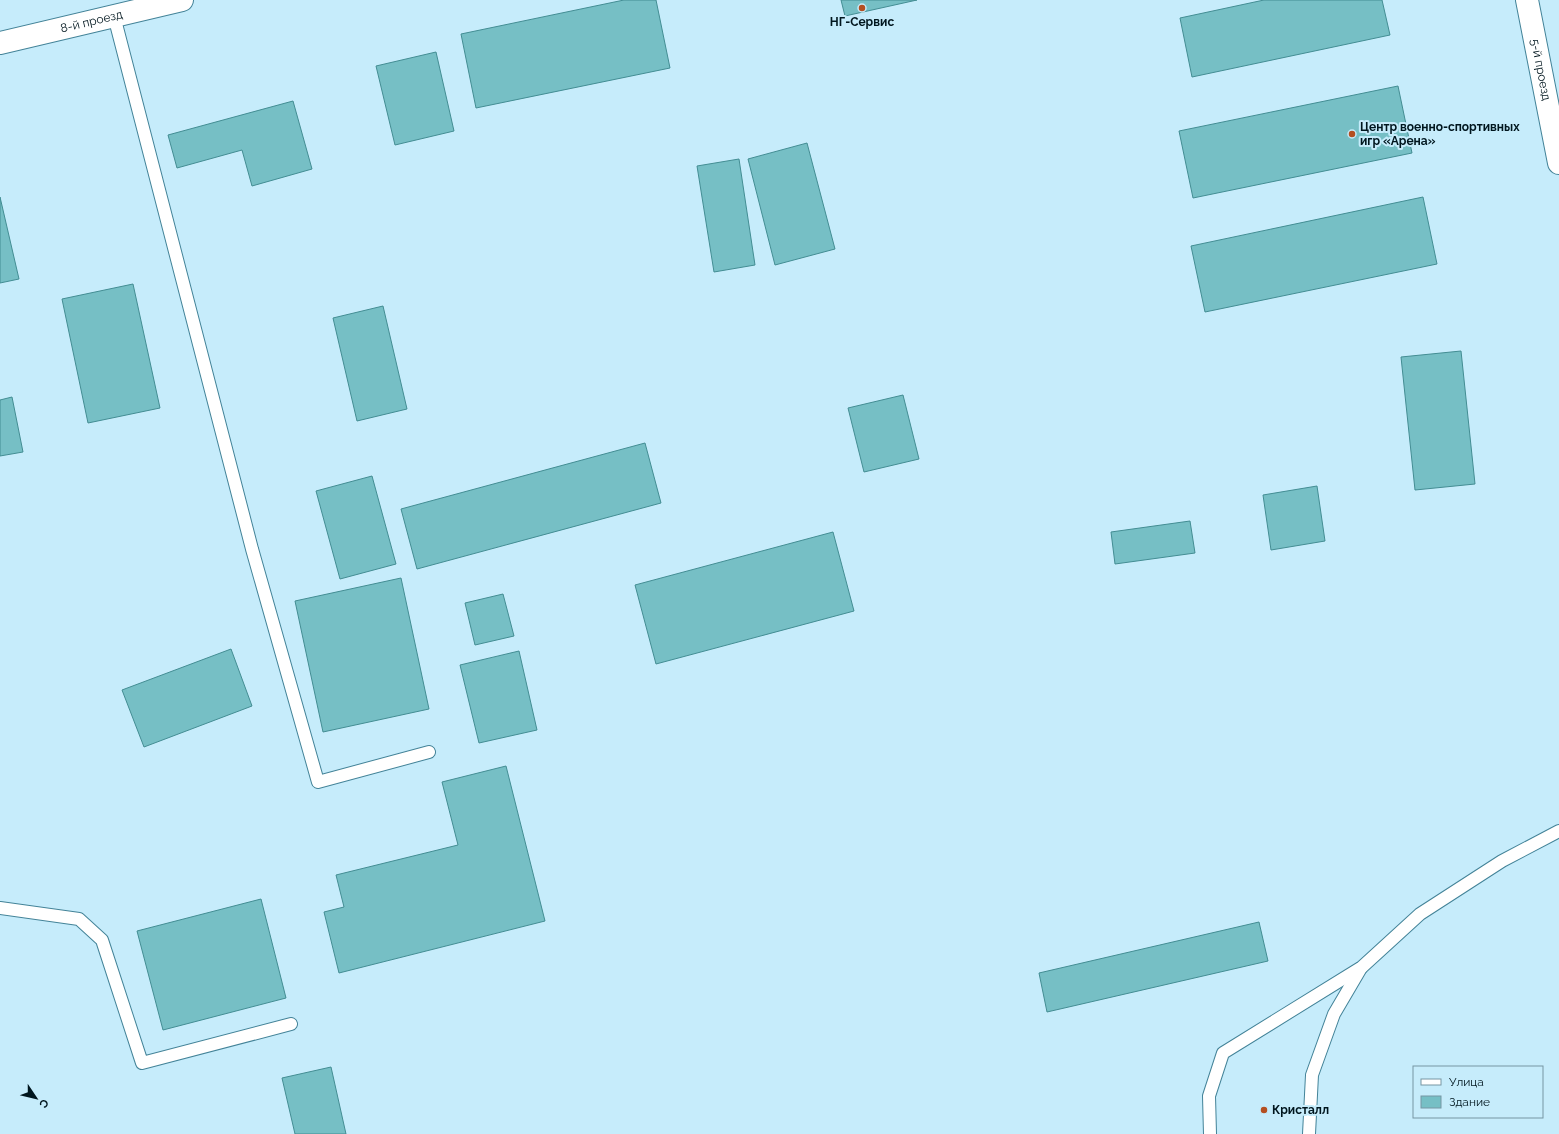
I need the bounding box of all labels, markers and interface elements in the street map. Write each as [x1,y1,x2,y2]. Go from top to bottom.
marker: НГ-Сервис [857,3,867,13]
street label: 8-й проезд [59,7,124,35]
place label: НГ-Сервис [830,15,894,29]
street label: 5-й проезд [1528,38,1554,102]
place label: Центр военно-спортивных игр «Арена» [1360,120,1520,148]
marker: Центр военно-спортивных игр «Арена» [1347,129,1357,139]
legend [1413,1066,1543,1118]
text: Улица [1449,1075,1484,1089]
north arrow [16,1078,56,1118]
text: Здание [1449,1095,1490,1109]
text: С [36,1097,51,1111]
place label: Кристалл [1272,1103,1329,1117]
marker: Кристалл [1259,1105,1269,1115]

